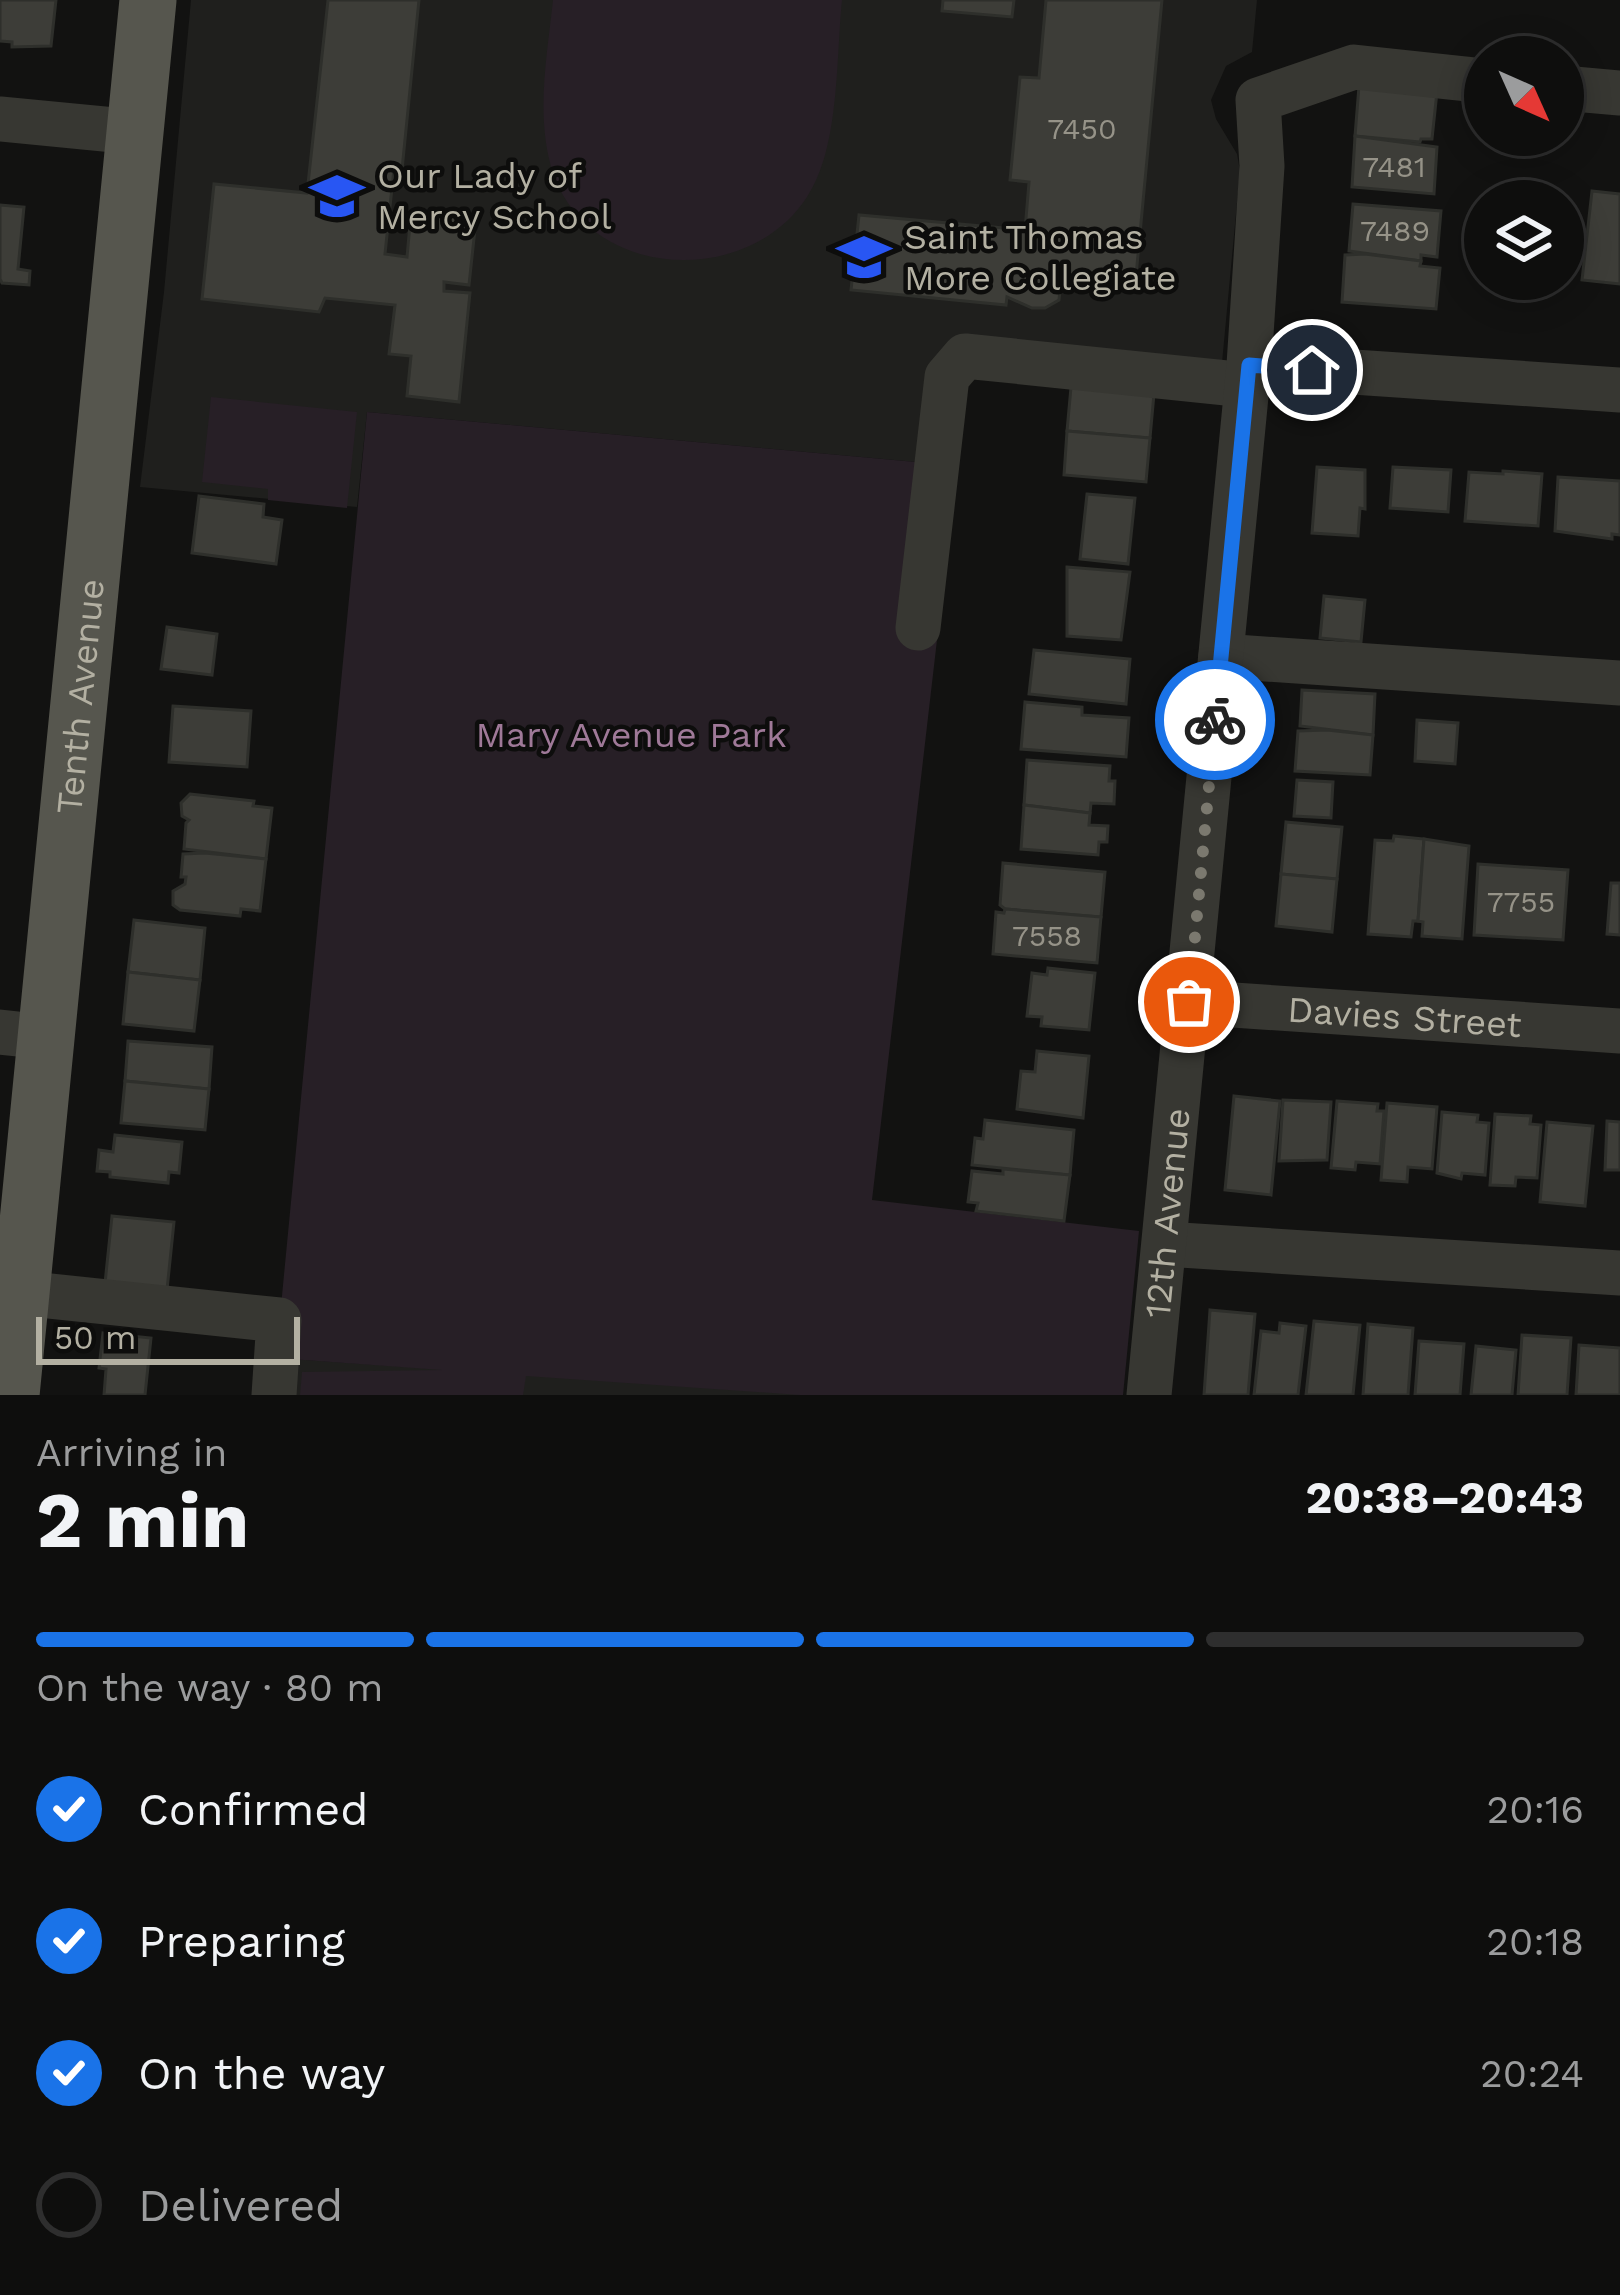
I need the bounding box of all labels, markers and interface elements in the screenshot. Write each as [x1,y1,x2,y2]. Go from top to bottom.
north arrow [1464,36,1584,156]
map controls [1464,36,1584,300]
house number: 7450 [1047,111,1117,146]
house number: 7481 [1362,149,1426,184]
place label: Our Lady of Mercy School [377,155,612,238]
school or university icon: Our Lady of Mercy School [308,167,366,225]
button: layers [1464,180,1584,300]
house number: 7489 [1360,213,1430,248]
place label: Saint Thomas More Collegiate [904,216,1177,299]
school or university icon: Saint Thomas More Collegiate [835,228,893,286]
pin [1261,319,1363,421]
icon: home [1279,337,1345,403]
street label: Tenth Avenue [48,577,113,816]
courier [1155,660,1275,780]
icon: bike [1182,687,1248,753]
park label: Mary Avenue Park [475,714,787,756]
house number: 7755 [1487,884,1555,919]
house number: 7558 [1012,918,1082,953]
pin [1138,951,1240,1053]
icon: bag [1156,969,1222,1035]
street label: Davies Street [1286,989,1523,1046]
street label: 12th Avenue [1137,1106,1199,1320]
scale bar [36,1311,300,1364]
text: 50 m [54,1318,136,1357]
text: Arriving in [36,1430,227,1475]
text: 20:38–20:43 [1305,1471,1584,1524]
text: 2 min [36,1474,249,1566]
text: On the way · 80 m [36,1665,384,1710]
icon: check [36,1776,102,1842]
text: Confirmed [138,1783,369,1836]
text: 20:16 [1487,1787,1584,1832]
icon: check [36,1908,102,1974]
text: Preparing [138,1915,345,1968]
text: 20:18 [1486,1919,1584,1964]
icon: check [36,2040,102,2106]
text: On the way [138,2047,385,2100]
text: 20:24 [1480,2051,1584,2096]
text: Delivered [138,2179,343,2232]

